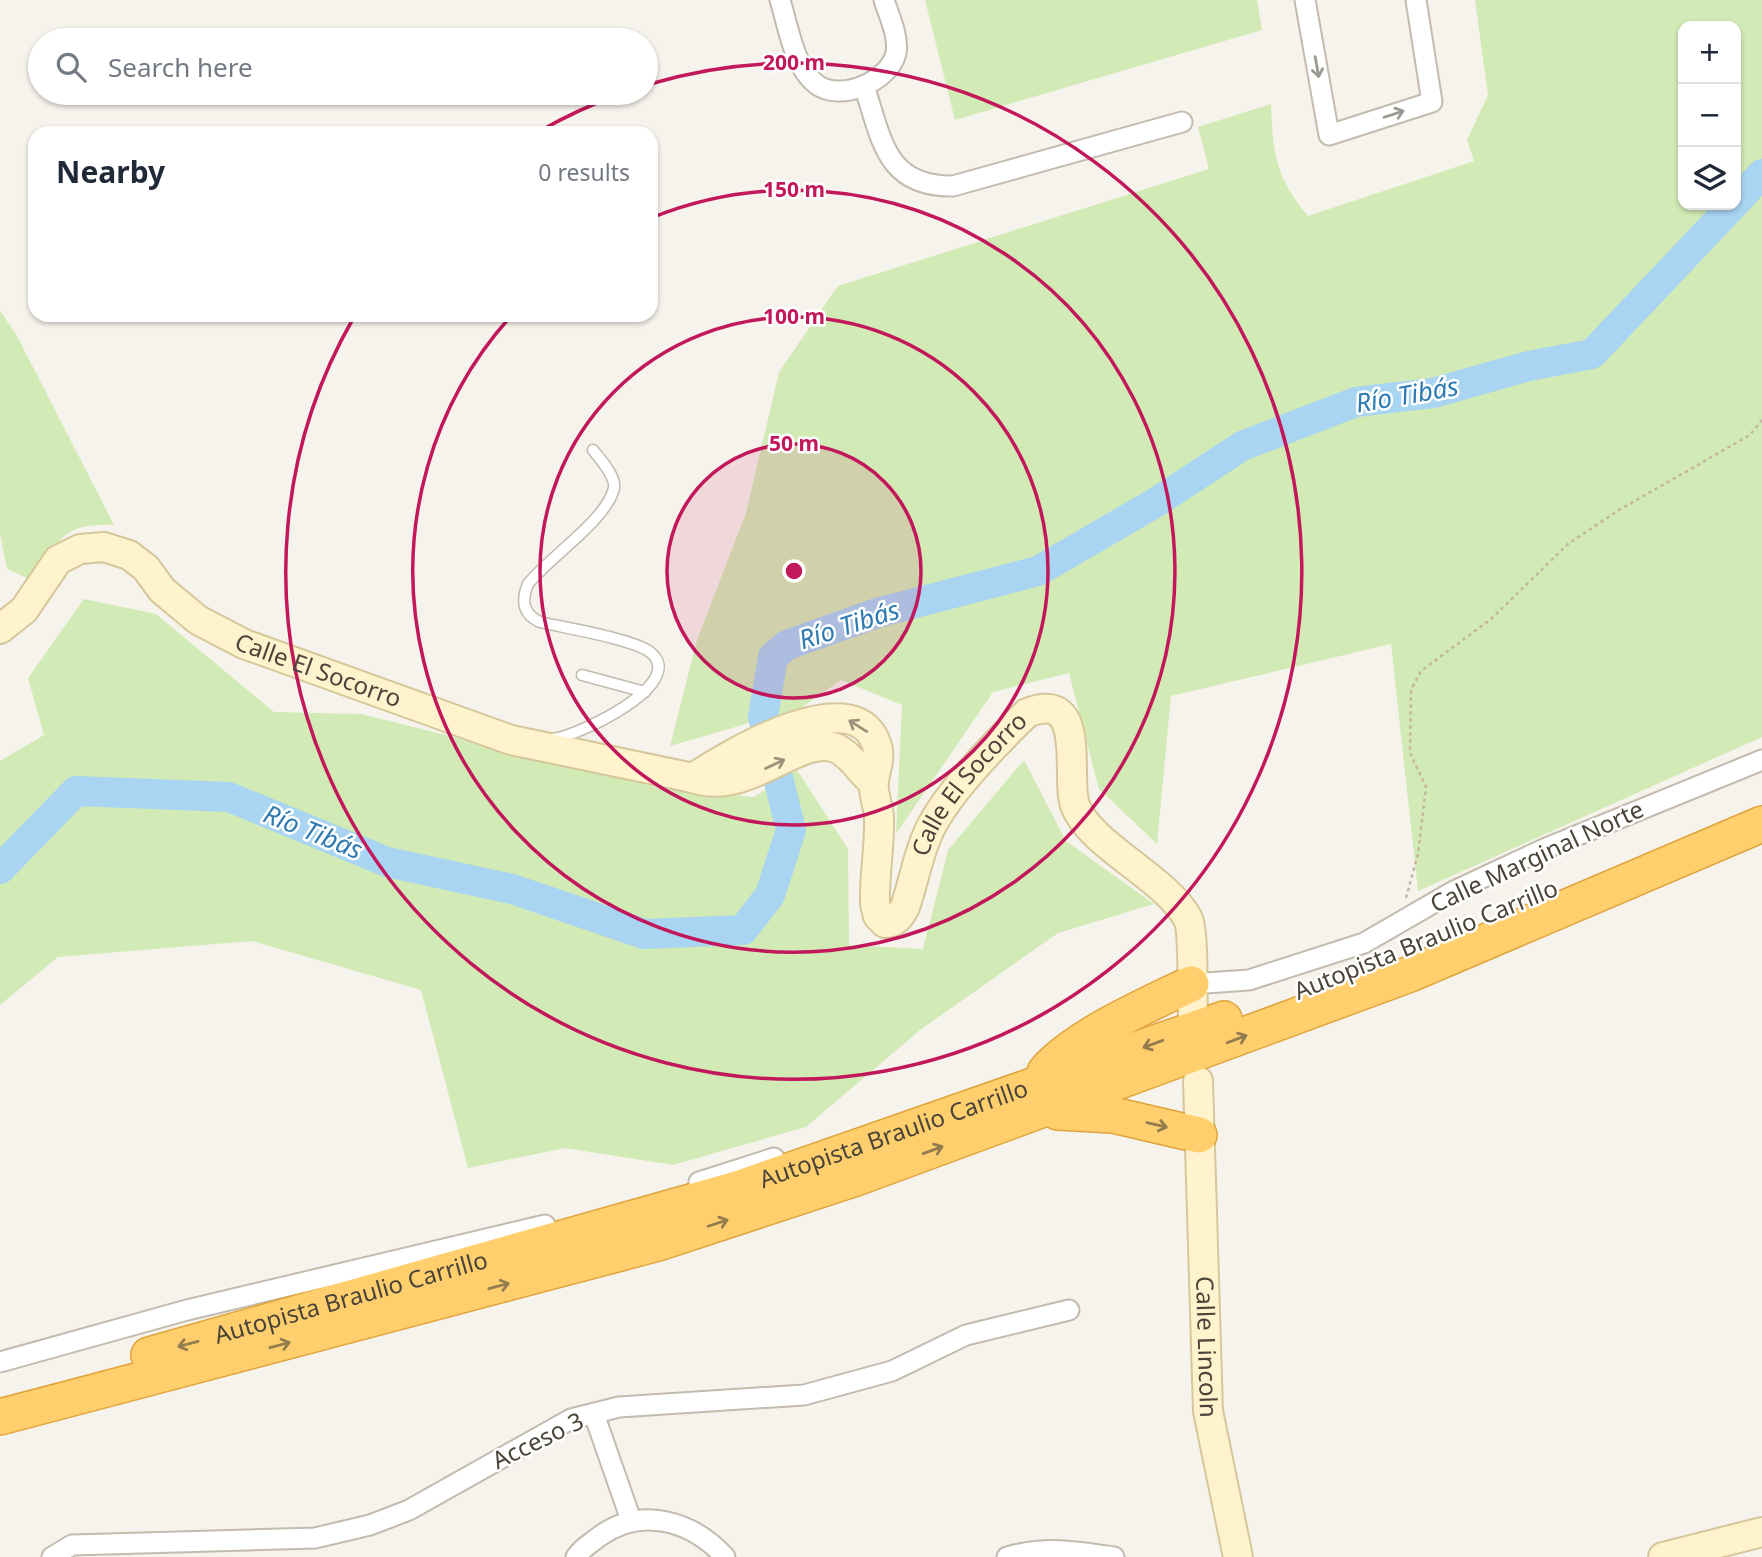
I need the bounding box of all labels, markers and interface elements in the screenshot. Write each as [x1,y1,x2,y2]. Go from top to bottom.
map controls [1678,21,1741,210]
button: + [1678,21,1741,84]
search box [28,28,658,105]
icon: search [52,48,90,86]
text: 200 m [763,48,825,76]
text: Search here [108,49,253,85]
one-way arrow [1311,55,1324,78]
button: − [1678,84,1741,147]
one-way arrow [1383,107,1405,119]
button: layers [1678,147,1741,210]
text: Nearby [56,151,165,192]
text: 0 results [538,156,630,188]
text: 150 m [763,175,825,203]
text: 100 m [763,302,825,330]
water label: Río Tibás [1353,367,1461,421]
text: 50 m [769,429,819,457]
centre of rings [782,559,806,583]
water label: Río Tibás [794,591,904,657]
street label: Calle El Socorro [230,624,406,714]
street label: Calle El Socorro [903,704,1034,860]
one-way arrow [848,719,868,733]
one-way arrow [764,757,786,770]
street label: Calle Marginal Norte [1424,792,1649,920]
water label: Río Tibás [259,795,368,867]
street label: Autopista Braulio Carrillo [1288,870,1562,1007]
one-way arrow [1226,1032,1248,1044]
one-way arrow [1143,1039,1165,1051]
street label: Autopista Braulio Carrillo [755,1071,1032,1195]
one-way arrow [1145,1119,1168,1132]
one-way arrow [922,1143,944,1155]
one-way arrow [707,1216,729,1229]
street label: Autopista Braulio Carrillo [210,1242,491,1351]
street label: Calle Lincoln [1189,1276,1226,1418]
one-way arrow [487,1279,510,1292]
one-way arrow [177,1338,200,1351]
one-way arrow [269,1338,291,1351]
street label: Acceso 3 [486,1403,589,1476]

